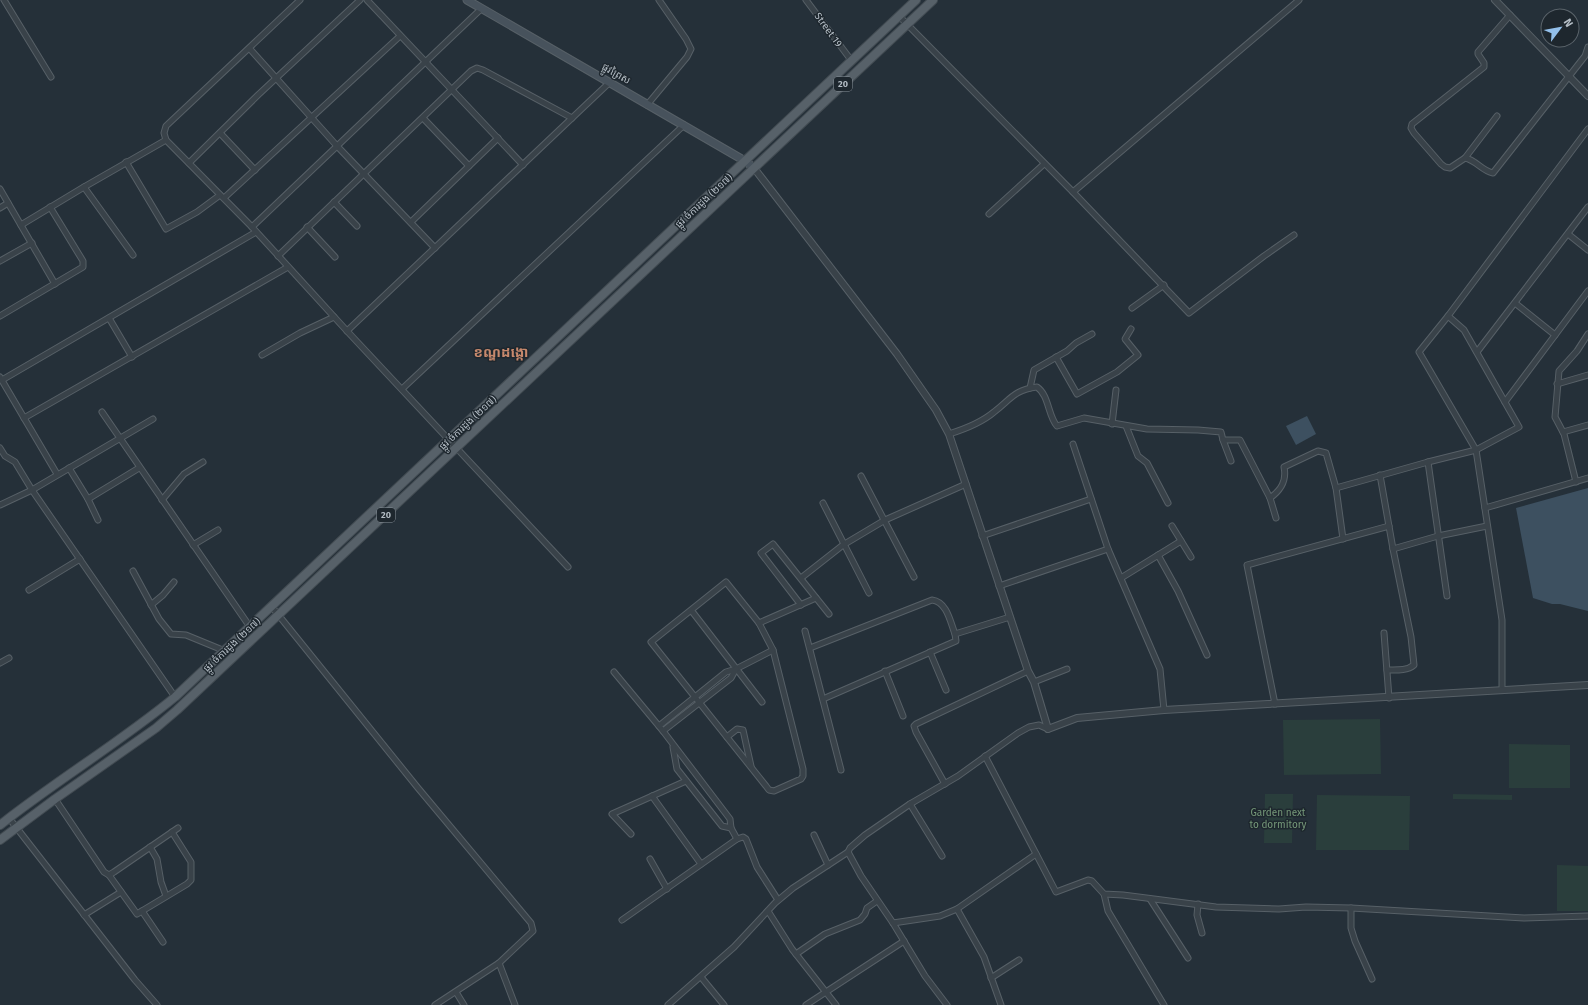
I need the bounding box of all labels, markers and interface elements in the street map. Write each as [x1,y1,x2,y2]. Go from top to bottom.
north arrow [1540,8,1580,48]
street label: Street 19 [812,11,844,49]
text: N [1561,16,1576,30]
street label: ផ្លូវព្រៃស [598,60,633,90]
road number: 20 [834,77,852,91]
street label: ផ្លូវ ចំការដូង (២១៧) [672,171,737,233]
district label: ខណ្ឌដង្កោ [473,344,529,361]
street label: ផ្លូវ ចំការដូង (២១៧) [436,393,501,455]
road number: 20 [377,508,395,522]
street label: ផ្លូវ ចំការដូង (២១៧) [200,615,265,677]
park label: Garden next to dormitory [1249,807,1307,831]

